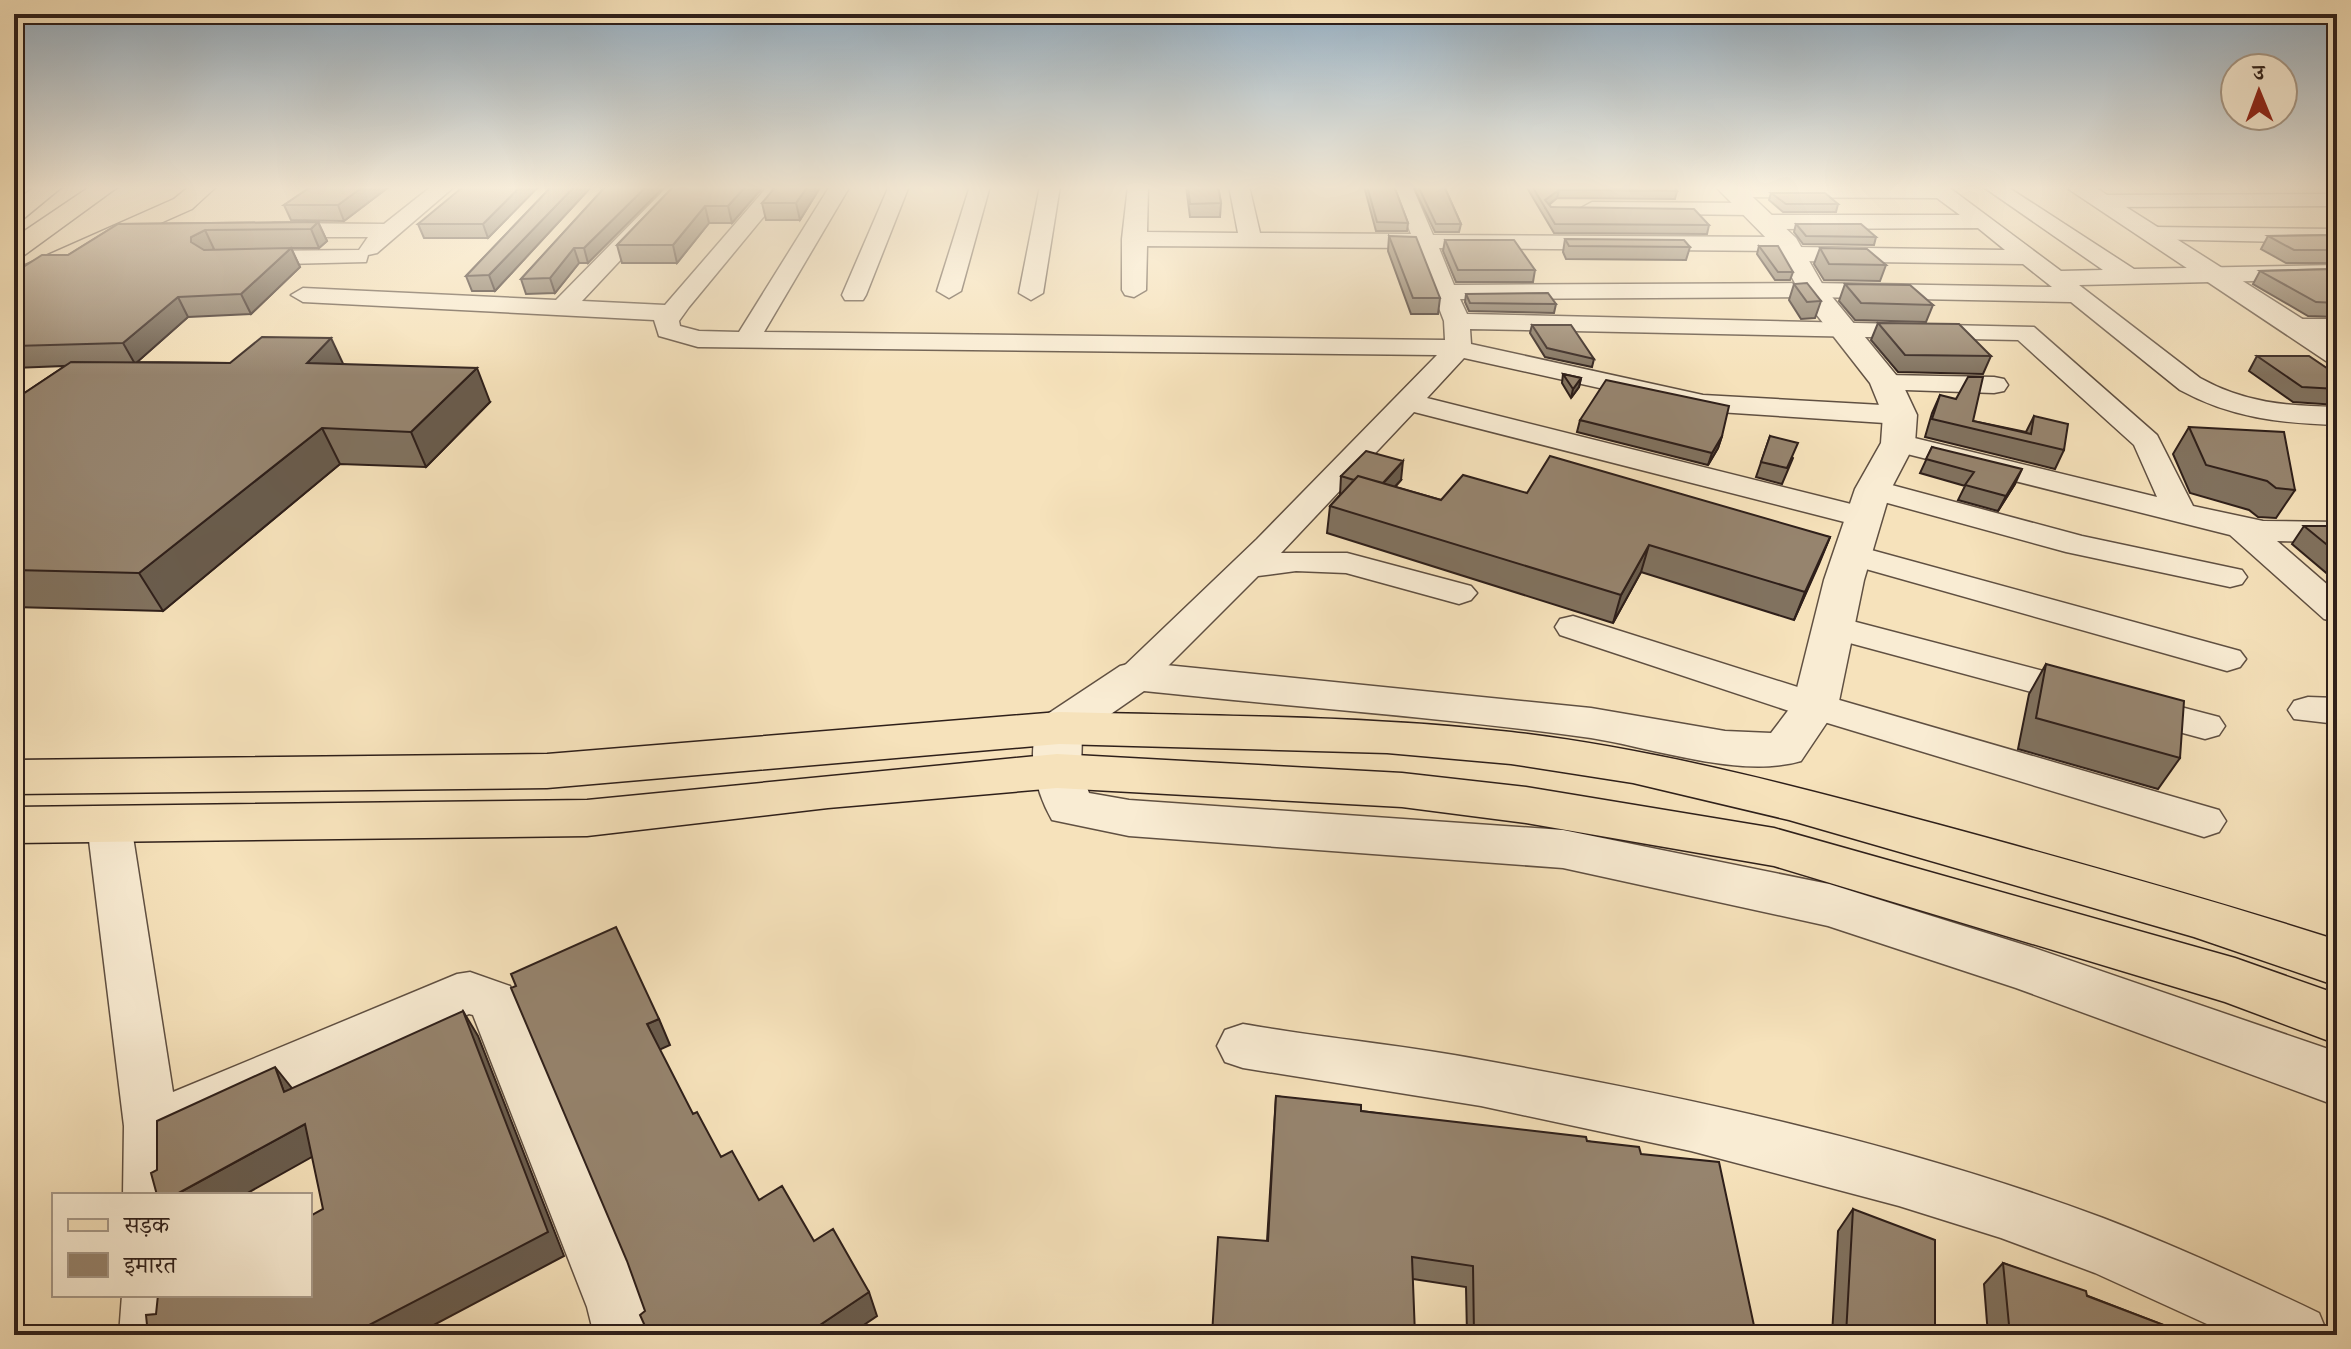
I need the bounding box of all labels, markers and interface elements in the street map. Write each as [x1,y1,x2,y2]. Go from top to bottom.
north arrow [2219,52,2299,132]
text: उ [2251,59,2266,90]
legend [52,1193,312,1297]
text: सड़क [123,1210,171,1244]
text: इमारत [123,1250,177,1284]

